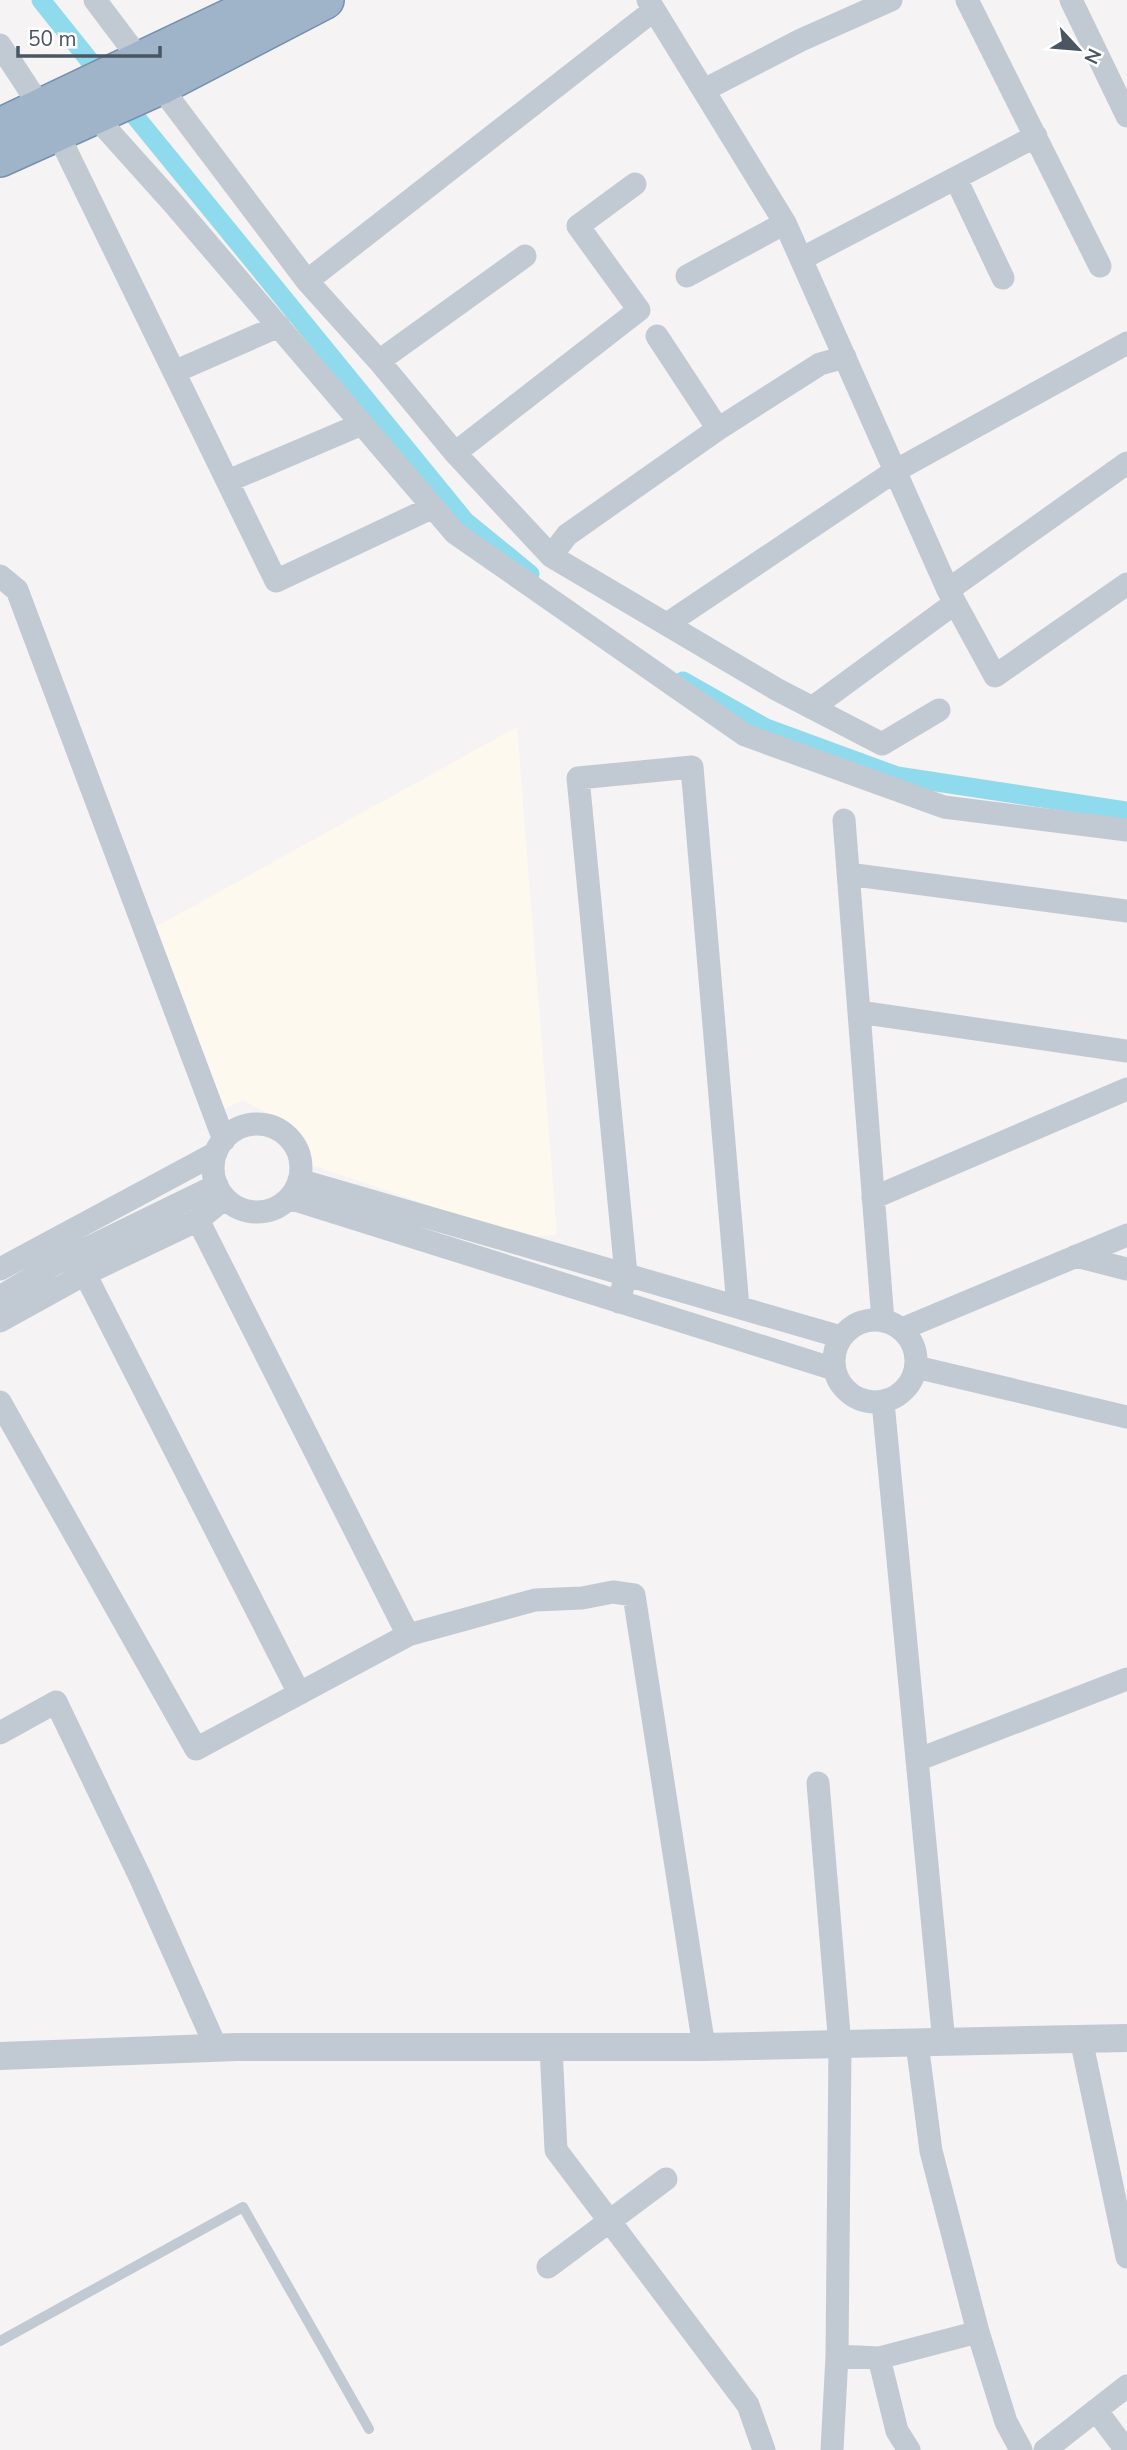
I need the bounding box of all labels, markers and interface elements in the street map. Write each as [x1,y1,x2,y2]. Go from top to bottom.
scale bar [18,14,159,58]
north arrow [1043,14,1113,84]
text: 50 m [28,25,77,53]
text: N [1078,44,1107,68]

